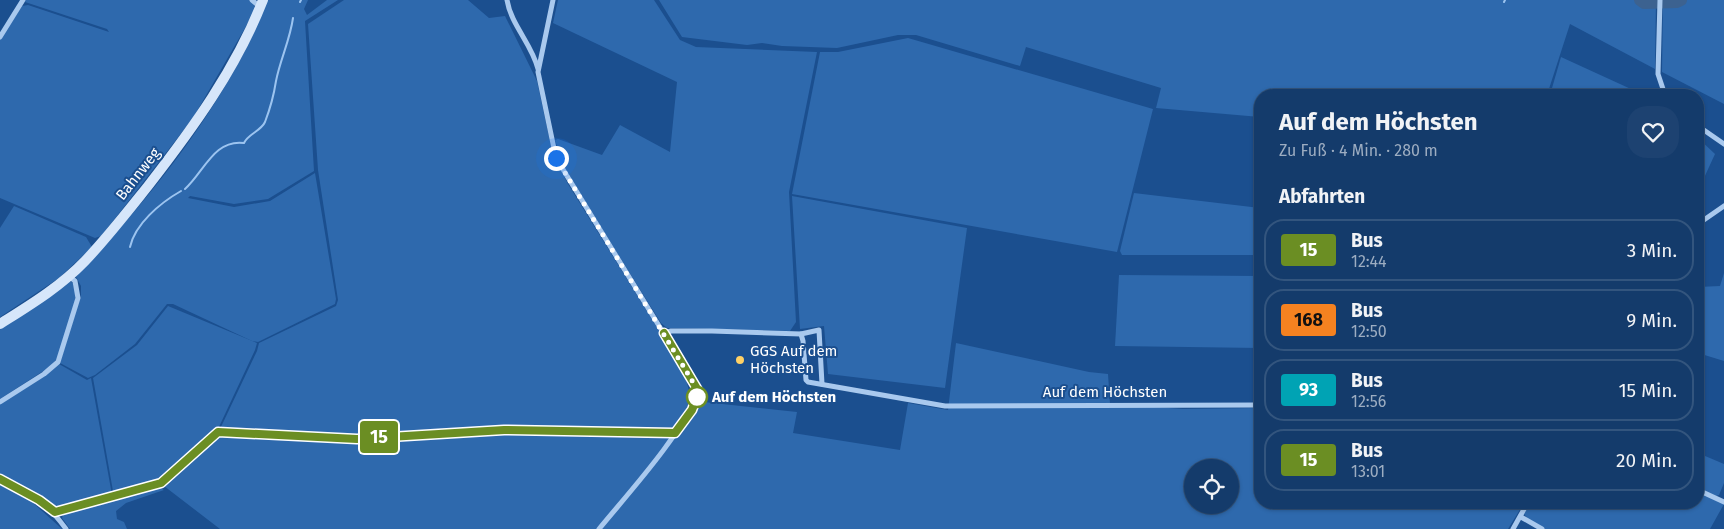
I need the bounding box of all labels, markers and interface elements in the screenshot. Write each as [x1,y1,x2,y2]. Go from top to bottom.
button: heart [1627,106,1679,158]
text: Auf dem Höchsten [1279,108,1478,136]
text: Zu Fuß · 4 Min. · 280 m [1279,141,1438,160]
street label: Bahnweg [112,144,164,204]
your location [544,146,569,171]
text: Abfahrten [1279,185,1365,208]
text: Bus [1351,229,1383,252]
text: 15 [1300,239,1318,261]
text: 3 Min. [1627,239,1677,262]
text: 12:44 [1351,252,1387,271]
text: Bus [1351,299,1383,322]
text: 168 [1294,309,1323,331]
text: 9 Min. [1626,309,1677,332]
text: 12:50 [1351,322,1387,341]
place label: GGS Auf dem Höchsten [750,342,837,377]
marker: GGS Auf dem Höchsten [734,354,746,366]
text: Bus [1351,369,1383,392]
text: 93 [1299,379,1318,401]
text: 15 Min. [1618,379,1677,402]
street label: Auf dem Höchsten [1043,383,1167,401]
marker: Auf dem Höchsten [686,386,708,408]
place label: Auf dem Höchsten [711,388,836,406]
text: 12:56 [1351,392,1386,411]
line badge: 15 [356,421,402,453]
text: 15 [370,426,388,448]
text: Bus [1351,439,1383,462]
text: 15 [1300,449,1318,471]
text: 20 Min. [1616,449,1677,472]
map controls [1184,459,1239,514]
button: locate [1184,459,1239,514]
text: 13:01 [1351,462,1385,481]

